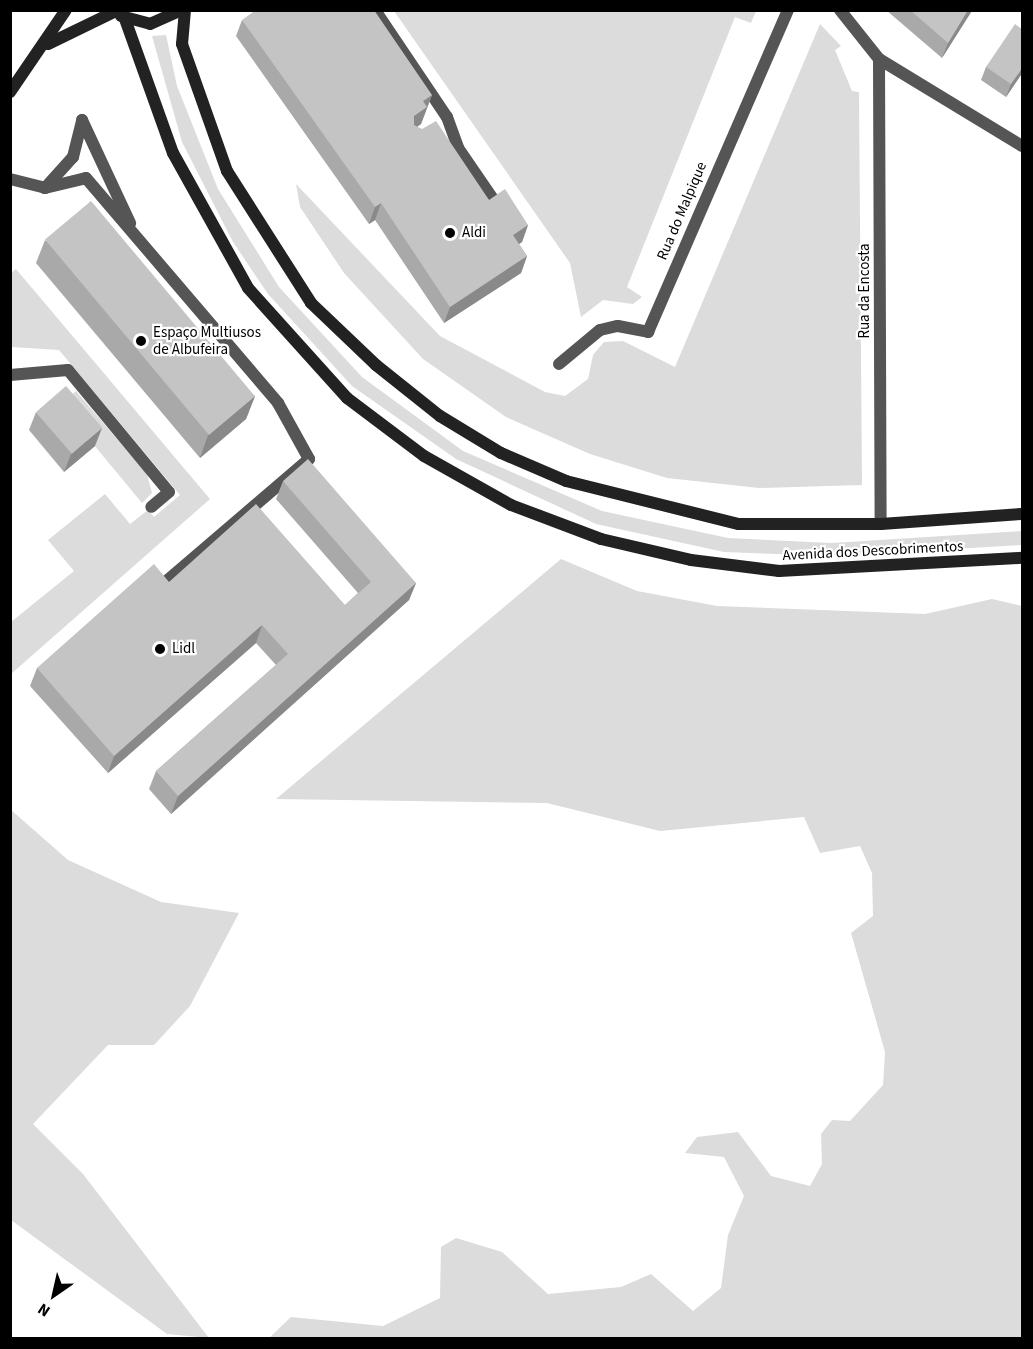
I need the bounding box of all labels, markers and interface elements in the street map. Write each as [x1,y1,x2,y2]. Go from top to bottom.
street label: Rua do Malpique [653,159,711,263]
place label: Aldi [462,224,486,242]
marker: Aldi [443,226,457,240]
street label: Rua da Encosta [856,243,874,339]
place label: Espaço Multiusos de Albufeira [153,323,261,358]
marker: Espaço Multiusos de Albufeira [134,334,148,348]
street label: Avenida dos Descobrimentos [782,537,964,565]
place label: Lidl [172,640,195,658]
marker: Lidl [153,642,167,656]
north arrow [24,1265,84,1325]
text: N [33,1298,55,1322]

